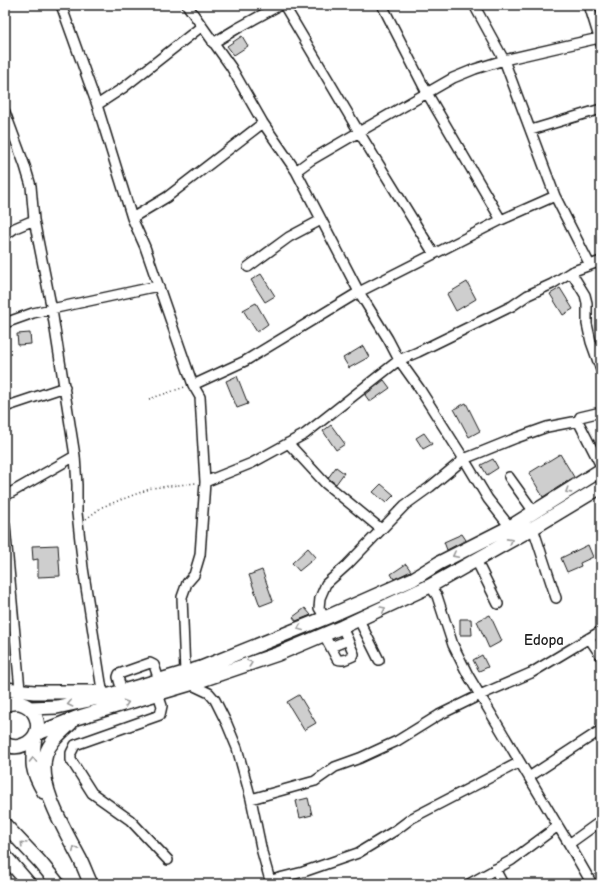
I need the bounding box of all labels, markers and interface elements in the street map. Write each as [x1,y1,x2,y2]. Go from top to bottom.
one-way arrow [565,486,572,493]
one-way arrow [506,539,513,546]
one-way arrow [452,550,459,558]
one-way arrow [378,606,386,614]
one-way arrow [296,623,304,631]
district label: Edopa [524,631,564,649]
one-way arrow [246,659,253,668]
one-way arrow [122,699,129,708]
one-way arrow [67,700,74,708]
one-way arrow [29,757,37,763]
one-way arrow [20,841,28,849]
one-way arrow [72,845,79,853]

